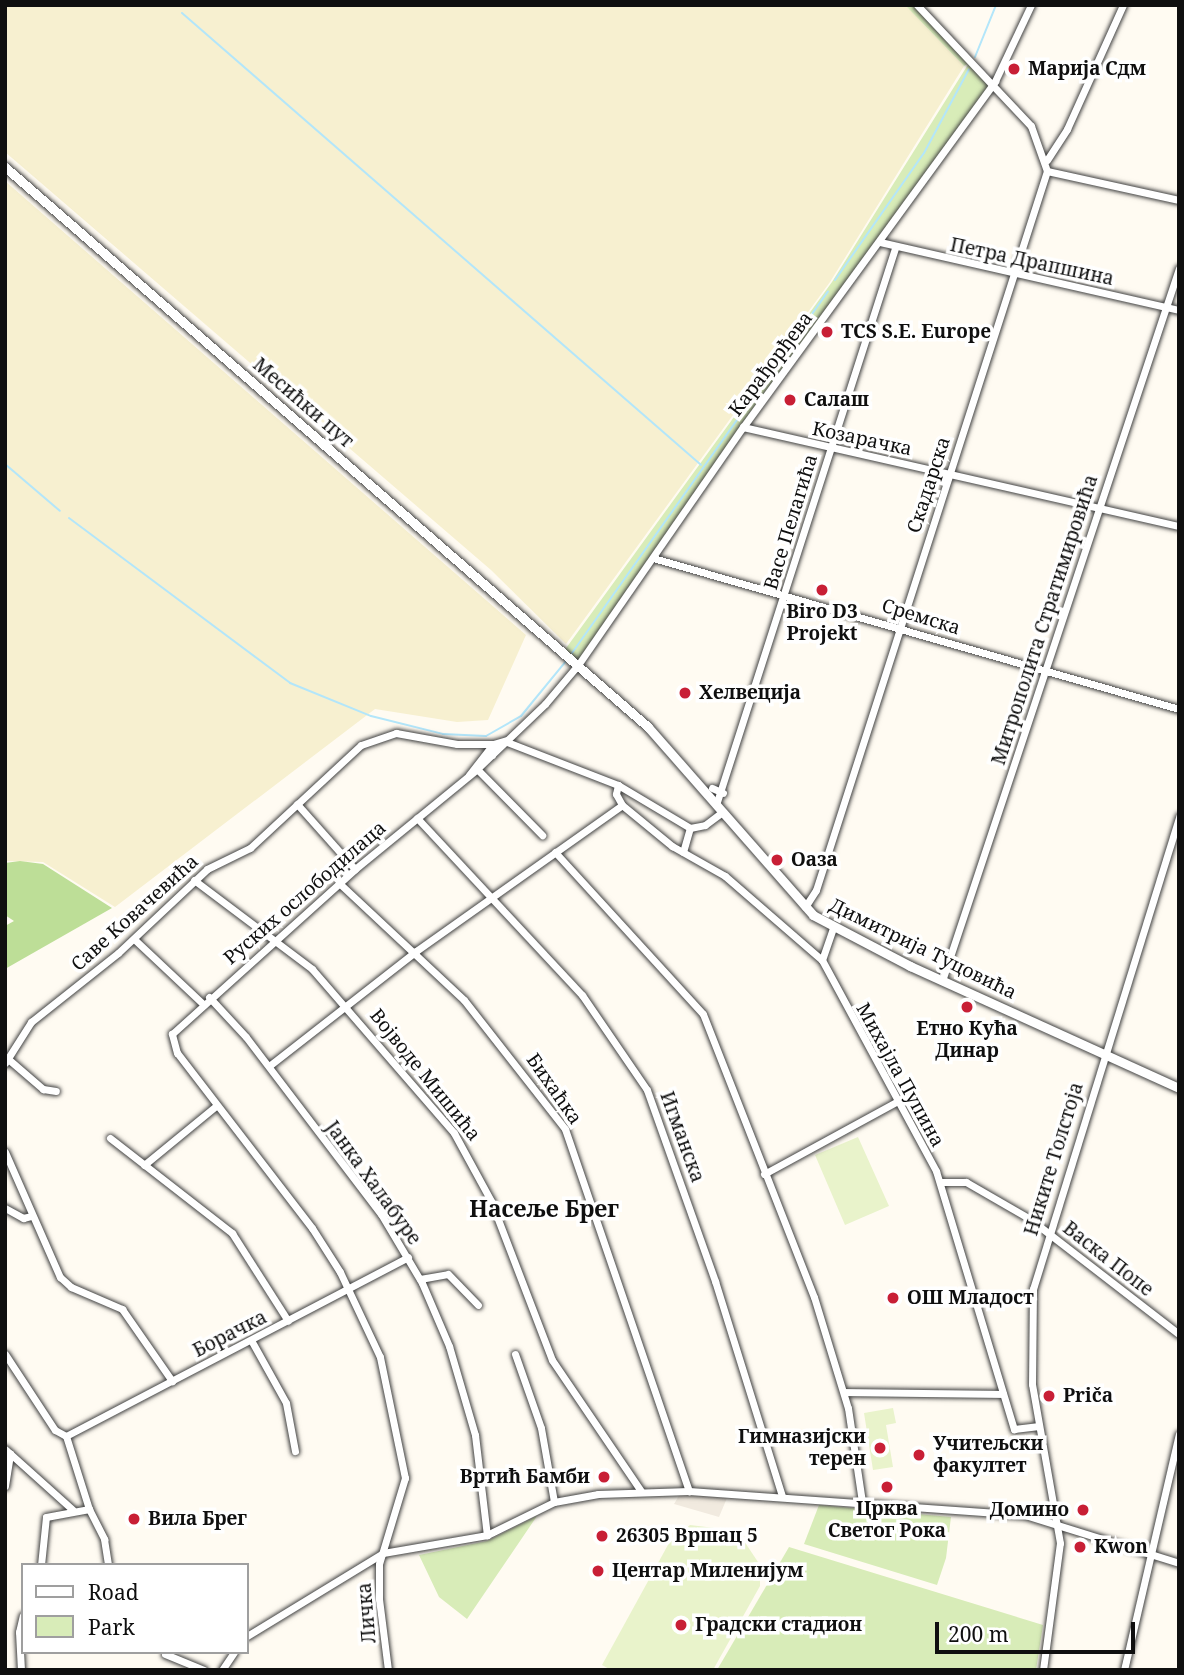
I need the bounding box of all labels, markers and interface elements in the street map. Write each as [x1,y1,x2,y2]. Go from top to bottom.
place label: Марија Сдм [1028,58,1146,80]
marker: Марија Сдм [1006,61,1022,77]
street label: Петра Драпшина [948,234,1116,290]
street label: Карађорђева [724,307,818,421]
place label: TCS S.E. Europe [841,321,991,343]
marker: TCS S.E. Europe [819,324,835,340]
street label: Месићки пут [248,353,358,453]
place label: Салаш [804,389,869,411]
marker: Салаш [782,392,798,408]
street label: Козарачка [810,417,914,461]
street label: Скадарска [903,434,955,536]
street label: Васе Пелагића [760,451,822,593]
street label: Митрополита Стратимировића [987,472,1103,768]
marker: Biro D3 Projekt [814,582,830,598]
street label: Сремска [879,594,963,640]
place label: Biro D3 Projekt [786,601,858,645]
place label: Хелвеција [699,682,801,704]
marker: Хелвеција [677,685,693,701]
street label: Руских ослободилаца [219,816,391,970]
place label: Оаза [791,849,838,871]
street label: Саве Ковачевића [67,850,203,976]
marker: Оаза [769,852,785,868]
street label: Димитрија Туцовића [826,894,1020,1004]
street label: Михајла Пупина [851,999,949,1151]
marker: Етно Кућа Динар [959,999,975,1015]
street label: Војводе Мишића [365,1005,485,1145]
place label: Етно Кућа Динар [916,1018,1018,1062]
street label: Бихаћка [521,1049,587,1129]
street label: Никите Толстоја [1020,1080,1088,1238]
street label: Игманска [655,1088,709,1186]
street label: Јанка Халабуре [320,1117,426,1249]
district label: Насеље Брег [469,1194,619,1222]
street label: Васка Попе [1058,1217,1158,1301]
place label: ОШ Младост [907,1287,1034,1309]
marker: ОШ Младост [885,1290,901,1306]
street label: Борачка [189,1306,271,1362]
place label: Priča [1063,1385,1113,1407]
marker: Priča [1041,1388,1057,1404]
place label: Гимназијски терен [738,1426,866,1470]
place label: Учитељски факултет [933,1433,1044,1477]
marker: Гимназијски терен [872,1440,888,1456]
marker: Учитељски факултет [911,1447,927,1463]
place label: Вртић Бамби [460,1466,590,1488]
marker: Вртић Бамби [596,1469,612,1485]
marker: Црква Светог Рока [879,1479,895,1495]
place label: Црква Светог Рока [828,1498,946,1542]
place label: Домино [990,1499,1069,1521]
marker: Домино [1075,1502,1091,1518]
place label: Вила Брег [148,1508,247,1530]
marker: Вила Брег [126,1511,142,1527]
place label: 26305 Вршац 5 [616,1525,758,1547]
marker: 26305 Вршац 5 [594,1528,610,1544]
place label: Kwon [1094,1536,1148,1558]
marker: Kwon [1072,1539,1088,1555]
place label: Центар Миленијум [612,1560,804,1582]
legend [21,1563,248,1654]
marker: Центар Миленијум [590,1563,606,1579]
text: Road [88,1578,139,1606]
street label: Личка [353,1582,381,1644]
scale bar [939,1608,1138,1652]
text: Park [88,1613,135,1641]
place label: Градски стадион [695,1614,862,1636]
marker: Градски стадион [673,1617,689,1633]
text: 200 m [948,1620,1009,1648]

